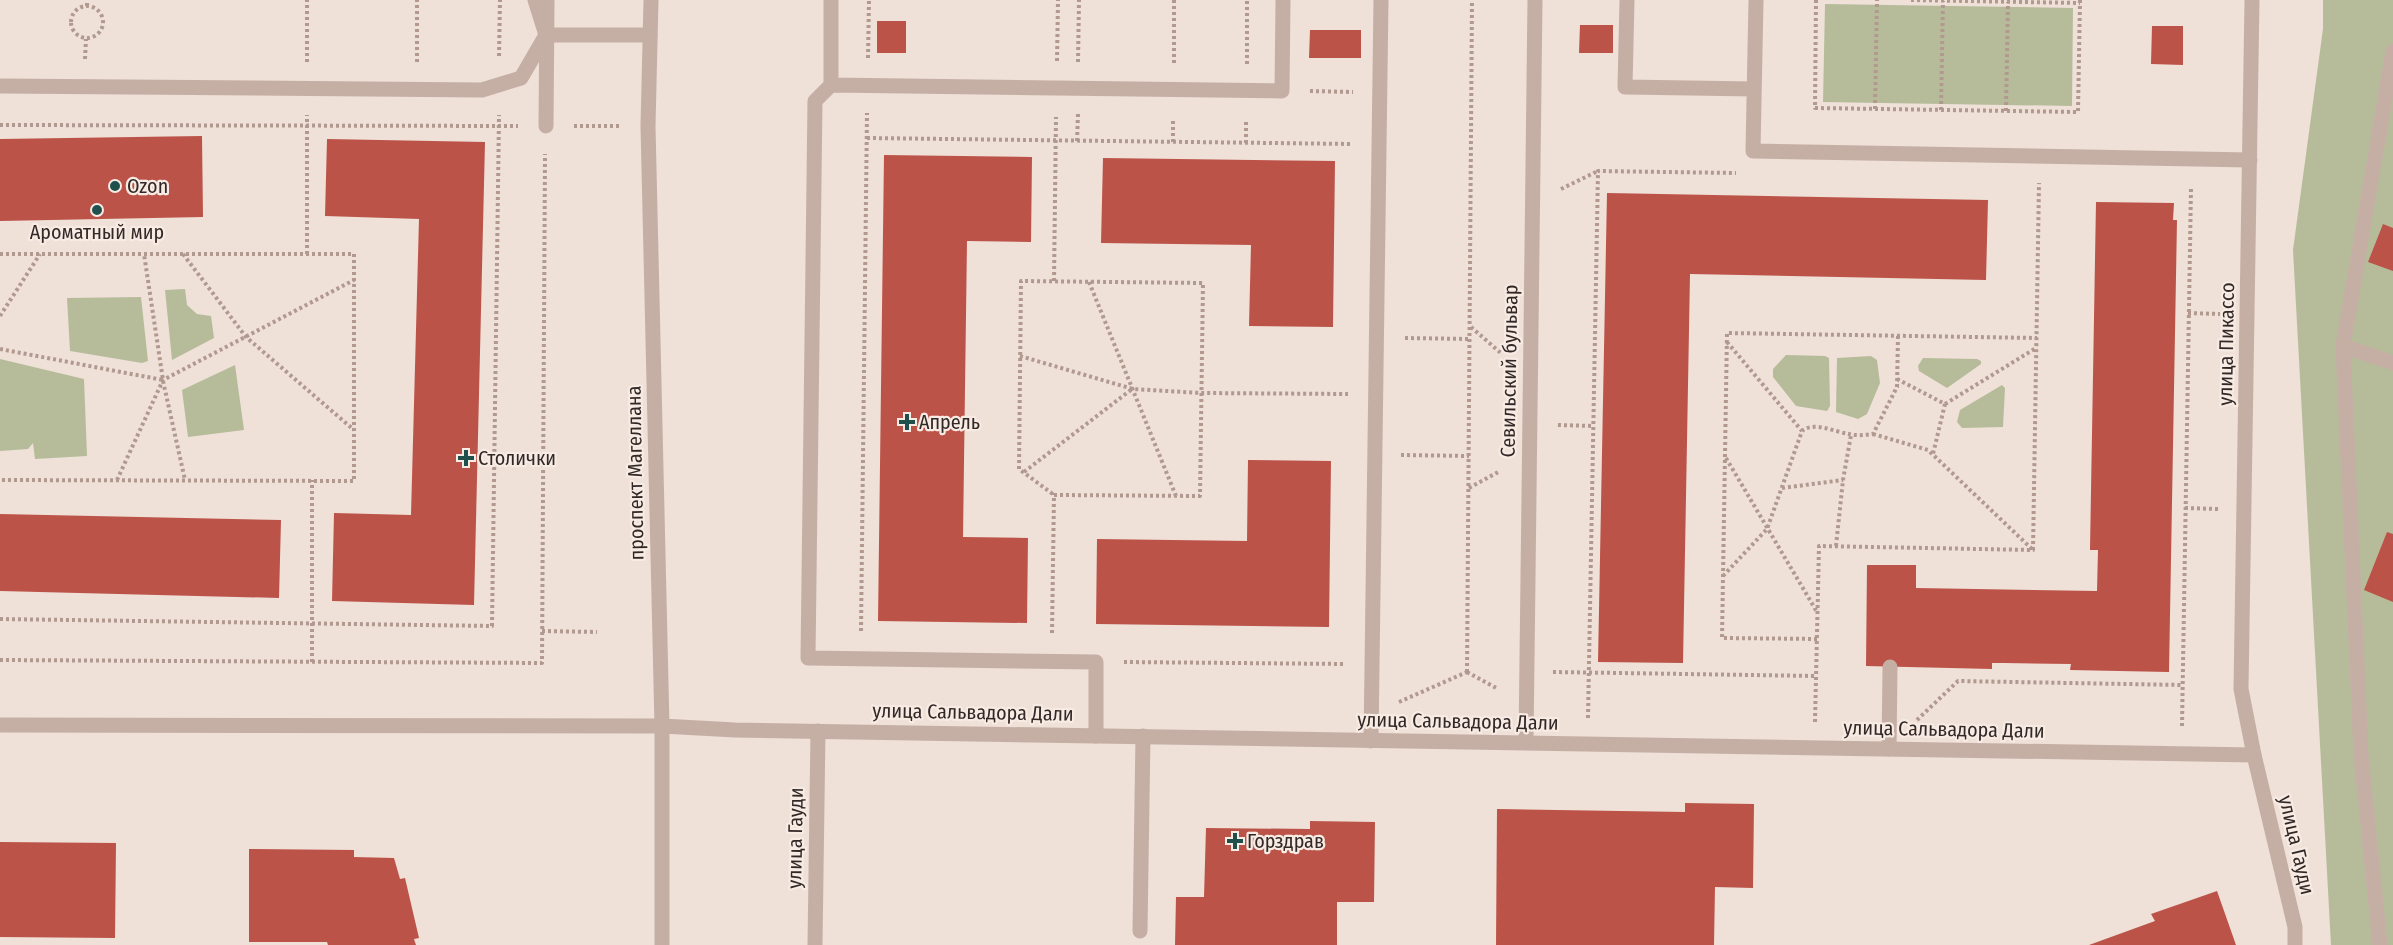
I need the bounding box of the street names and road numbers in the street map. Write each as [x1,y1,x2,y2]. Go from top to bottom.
street label: улица Пикассо [2213,282,2239,406]
street label: Севильский бульвар [1495,284,1523,458]
street label: проспект Магеллана [621,385,649,561]
street label: улица Сальвадора Дали [872,698,1074,726]
street label: улица Сальвадора Дали [1357,707,1559,735]
street label: улица Сальвадора Дали [1843,715,2045,743]
street label: улица Гауди [782,787,808,889]
street label: улица Гауди [2274,793,2320,897]

